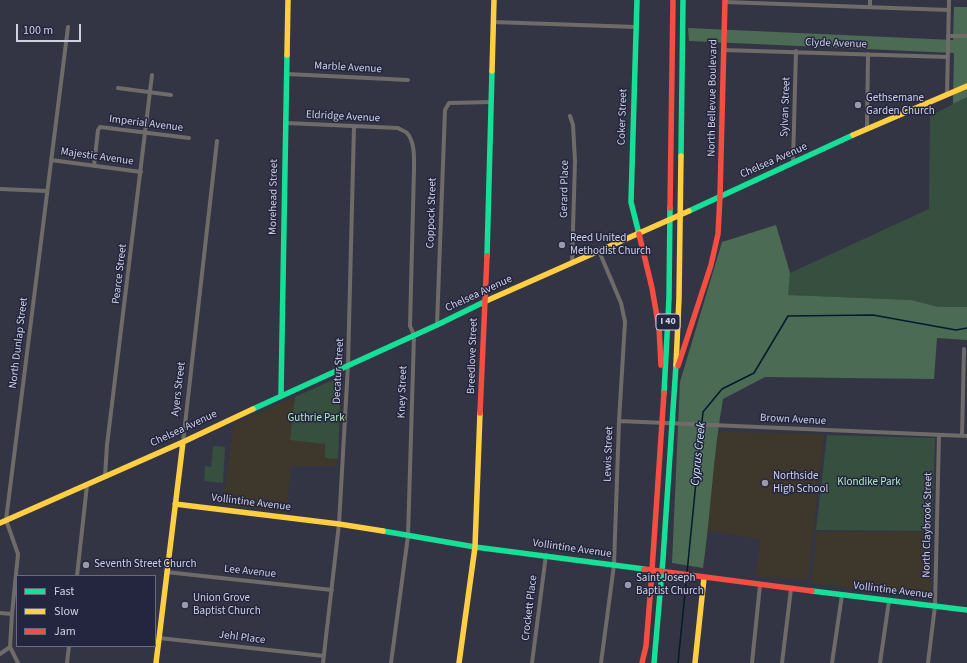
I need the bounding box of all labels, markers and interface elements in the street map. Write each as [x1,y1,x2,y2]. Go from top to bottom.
scale bar [18,16,83,42]
text: 100 m [23,22,53,39]
street label: Clyde Avenue [805,36,867,52]
street label: North Bellevue Boulevard [705,39,721,157]
street label: Marble Avenue [314,60,382,76]
street label: Sylvan Street [778,77,794,137]
street label: Coker Street [615,89,631,145]
place label: Gethsemane Garden Church [866,92,935,118]
marker: Gethsemane Garden Church [853,100,863,110]
street label: Eldridge Avenue [306,108,380,126]
street label: Imperial Avenue [108,113,184,135]
street label: Chelsea Avenue [738,140,810,182]
street label: Majestic Avenue [60,145,134,169]
street label: Morehead Street [267,159,281,235]
street label: Gerard Place [558,160,572,218]
street label: Coppock Street [424,177,440,249]
place label: Reed United Methodist Church [570,232,651,258]
marker: Reed United Methodist Church [557,240,567,250]
street label: Pearce Street [110,243,130,305]
street label: Chelsea Avenue [444,273,514,315]
street label: North Dunlap Street [7,297,31,389]
road number: I 40 [656,314,680,330]
street label: Breedlove Street [465,318,481,394]
street label: Decatur Street [331,338,347,404]
street label: Ayers Street [169,361,189,417]
street label: Kney Street [395,365,411,419]
street label: Chelsea Avenue [149,408,219,450]
park label: Guthrie Park [287,412,345,426]
street label: Brown Avenue [760,412,826,428]
water label: Cyprus Creek [689,422,709,486]
street label: Lewis Street [601,426,617,482]
place label: Northside High School [773,470,828,496]
street label: North Claybrook Street [920,472,936,578]
park label: Klondike Park [837,476,901,490]
marker: Northside High School [760,478,770,488]
street label: Vollintine Avenue [211,492,291,514]
street label: Vollintine Avenue [532,537,612,561]
place label: Seventh Street Church [94,558,197,572]
marker: Seventh Street Church [81,560,91,570]
street label: Lee Avenue [223,563,277,581]
place label: Saint Joseph Baptist Church [636,572,704,598]
legend [16,575,156,647]
street label: Crockett Place [519,575,541,641]
marker: Saint Joseph Baptist Church [623,580,633,590]
street label: Vollintine Avenue [853,580,933,602]
text: Fast [54,583,74,600]
place label: Union Grove Baptist Church [193,592,261,618]
marker: Union Grove Baptist Church [180,600,190,610]
text: Slow [54,603,79,620]
text: Jam [54,623,76,640]
street label: Jehl Place [218,629,266,647]

